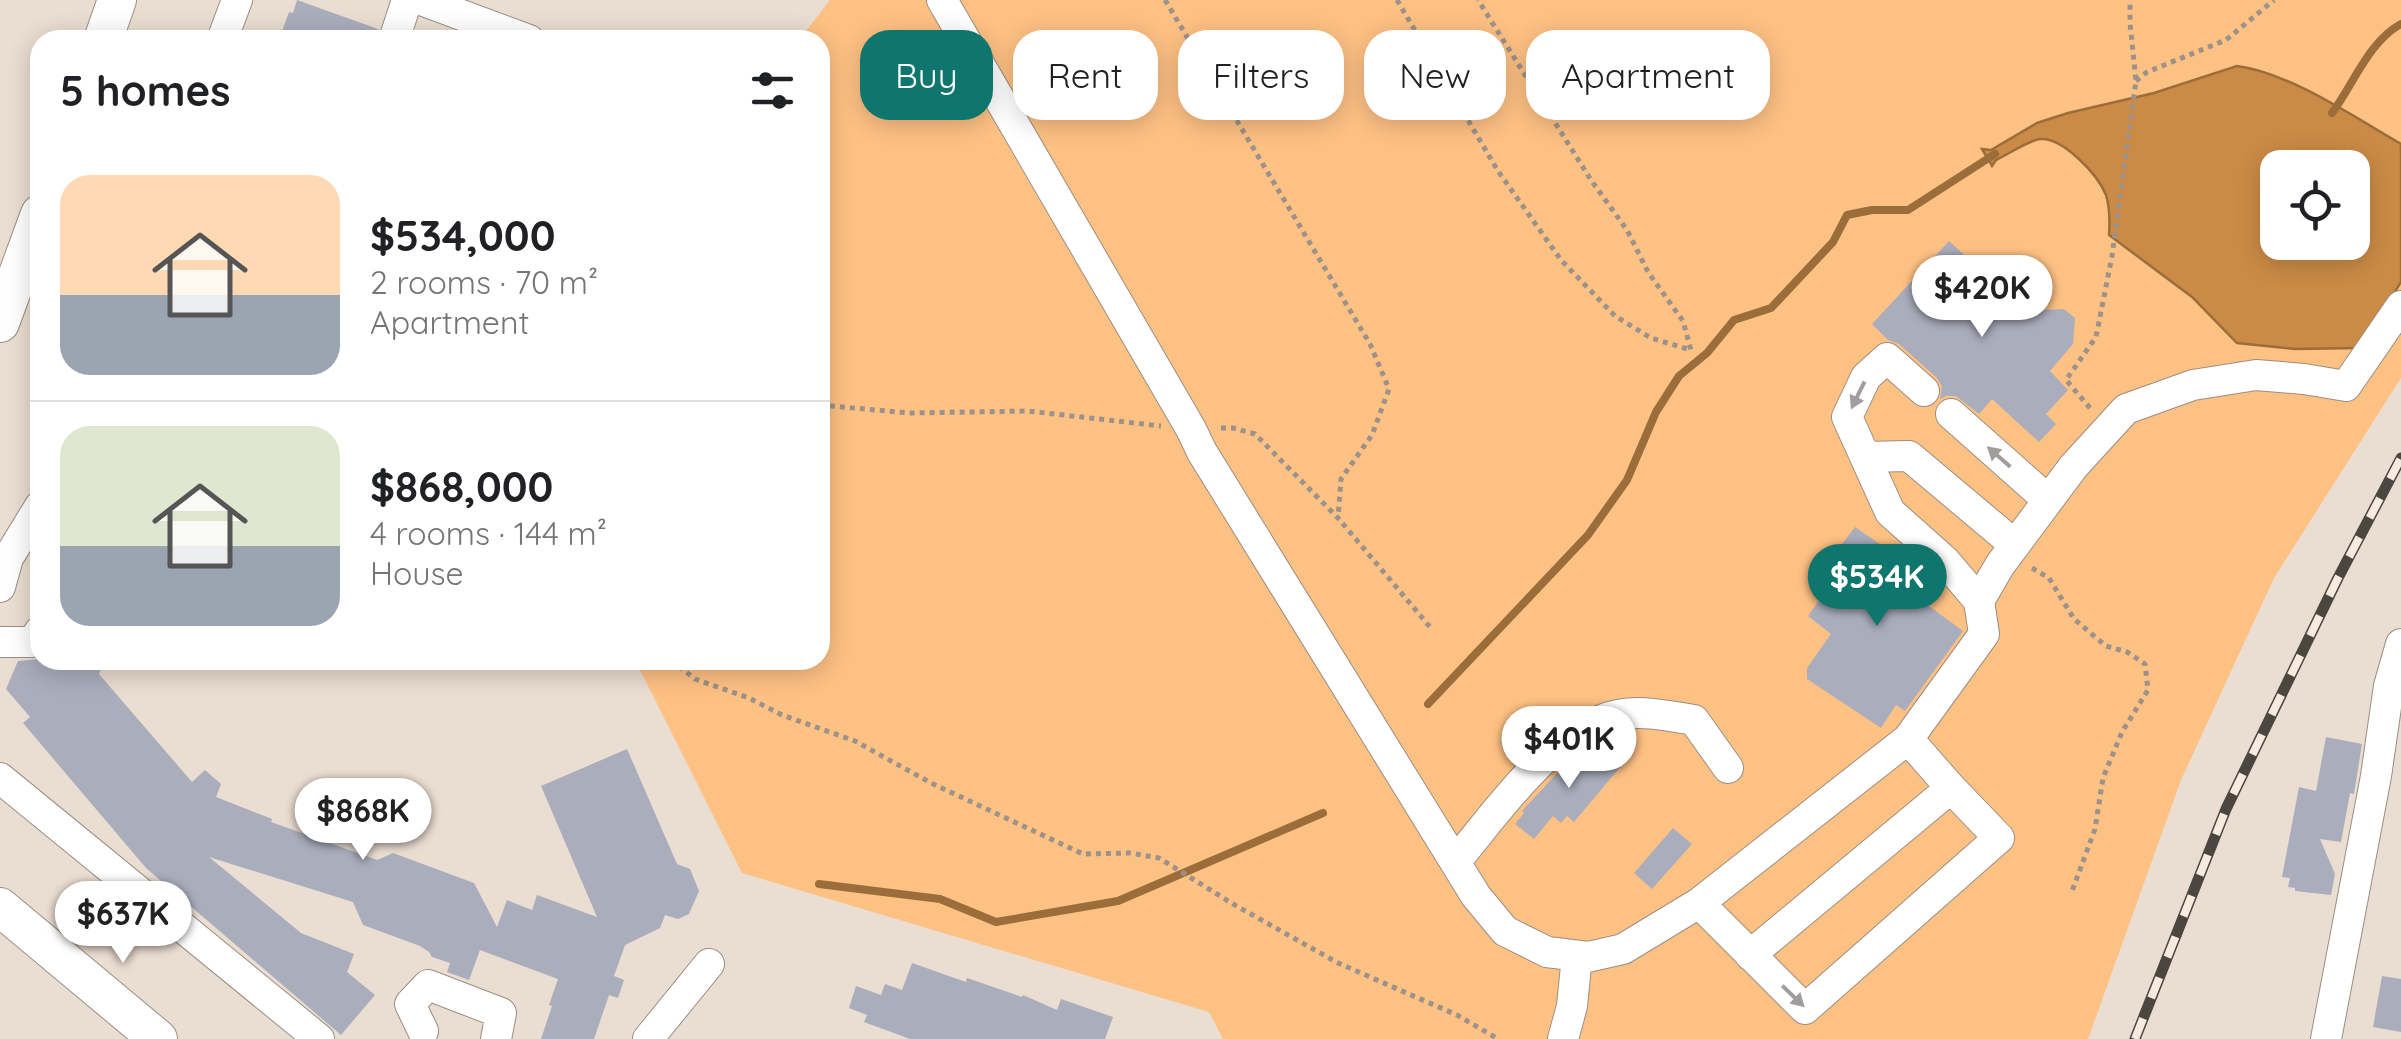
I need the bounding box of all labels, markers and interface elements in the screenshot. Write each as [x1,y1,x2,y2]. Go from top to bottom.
chip: Buy [860,30,993,120]
chip: Rent [1013,30,1158,120]
chip: Filters [1178,30,1344,120]
chip: New [1364,30,1506,120]
chip: Apartment [1526,30,1770,120]
icon: filters [745,63,800,118]
text: 5 homes [60,64,231,117]
map controls [2260,150,2370,260]
button: locate [2260,150,2370,260]
text: $534,000 [370,209,555,262]
icon: home [140,215,260,335]
pin: $420K [1912,255,2052,340]
text: 2 rooms · 70 m² [370,262,598,302]
text: $420K [1934,267,2030,307]
text: Apartment [370,302,529,342]
one-way arrow [1849,381,1866,410]
one-way arrow [1987,446,2012,468]
text: $868,000 [370,460,553,513]
icon: home [140,466,260,586]
text: 4 rooms · 144 m² [370,513,607,553]
pin: $534K [1807,544,1947,629]
text: House [370,553,464,593]
text: $534K [1830,556,1924,596]
pin: $401K [1499,706,1639,791]
text: $401K [1524,718,1614,758]
pin: $868K [293,778,433,863]
text: $868K [317,790,409,830]
pin: $637K [53,881,193,966]
text: $637K [77,893,169,933]
one-way arrow [1780,984,1804,1007]

